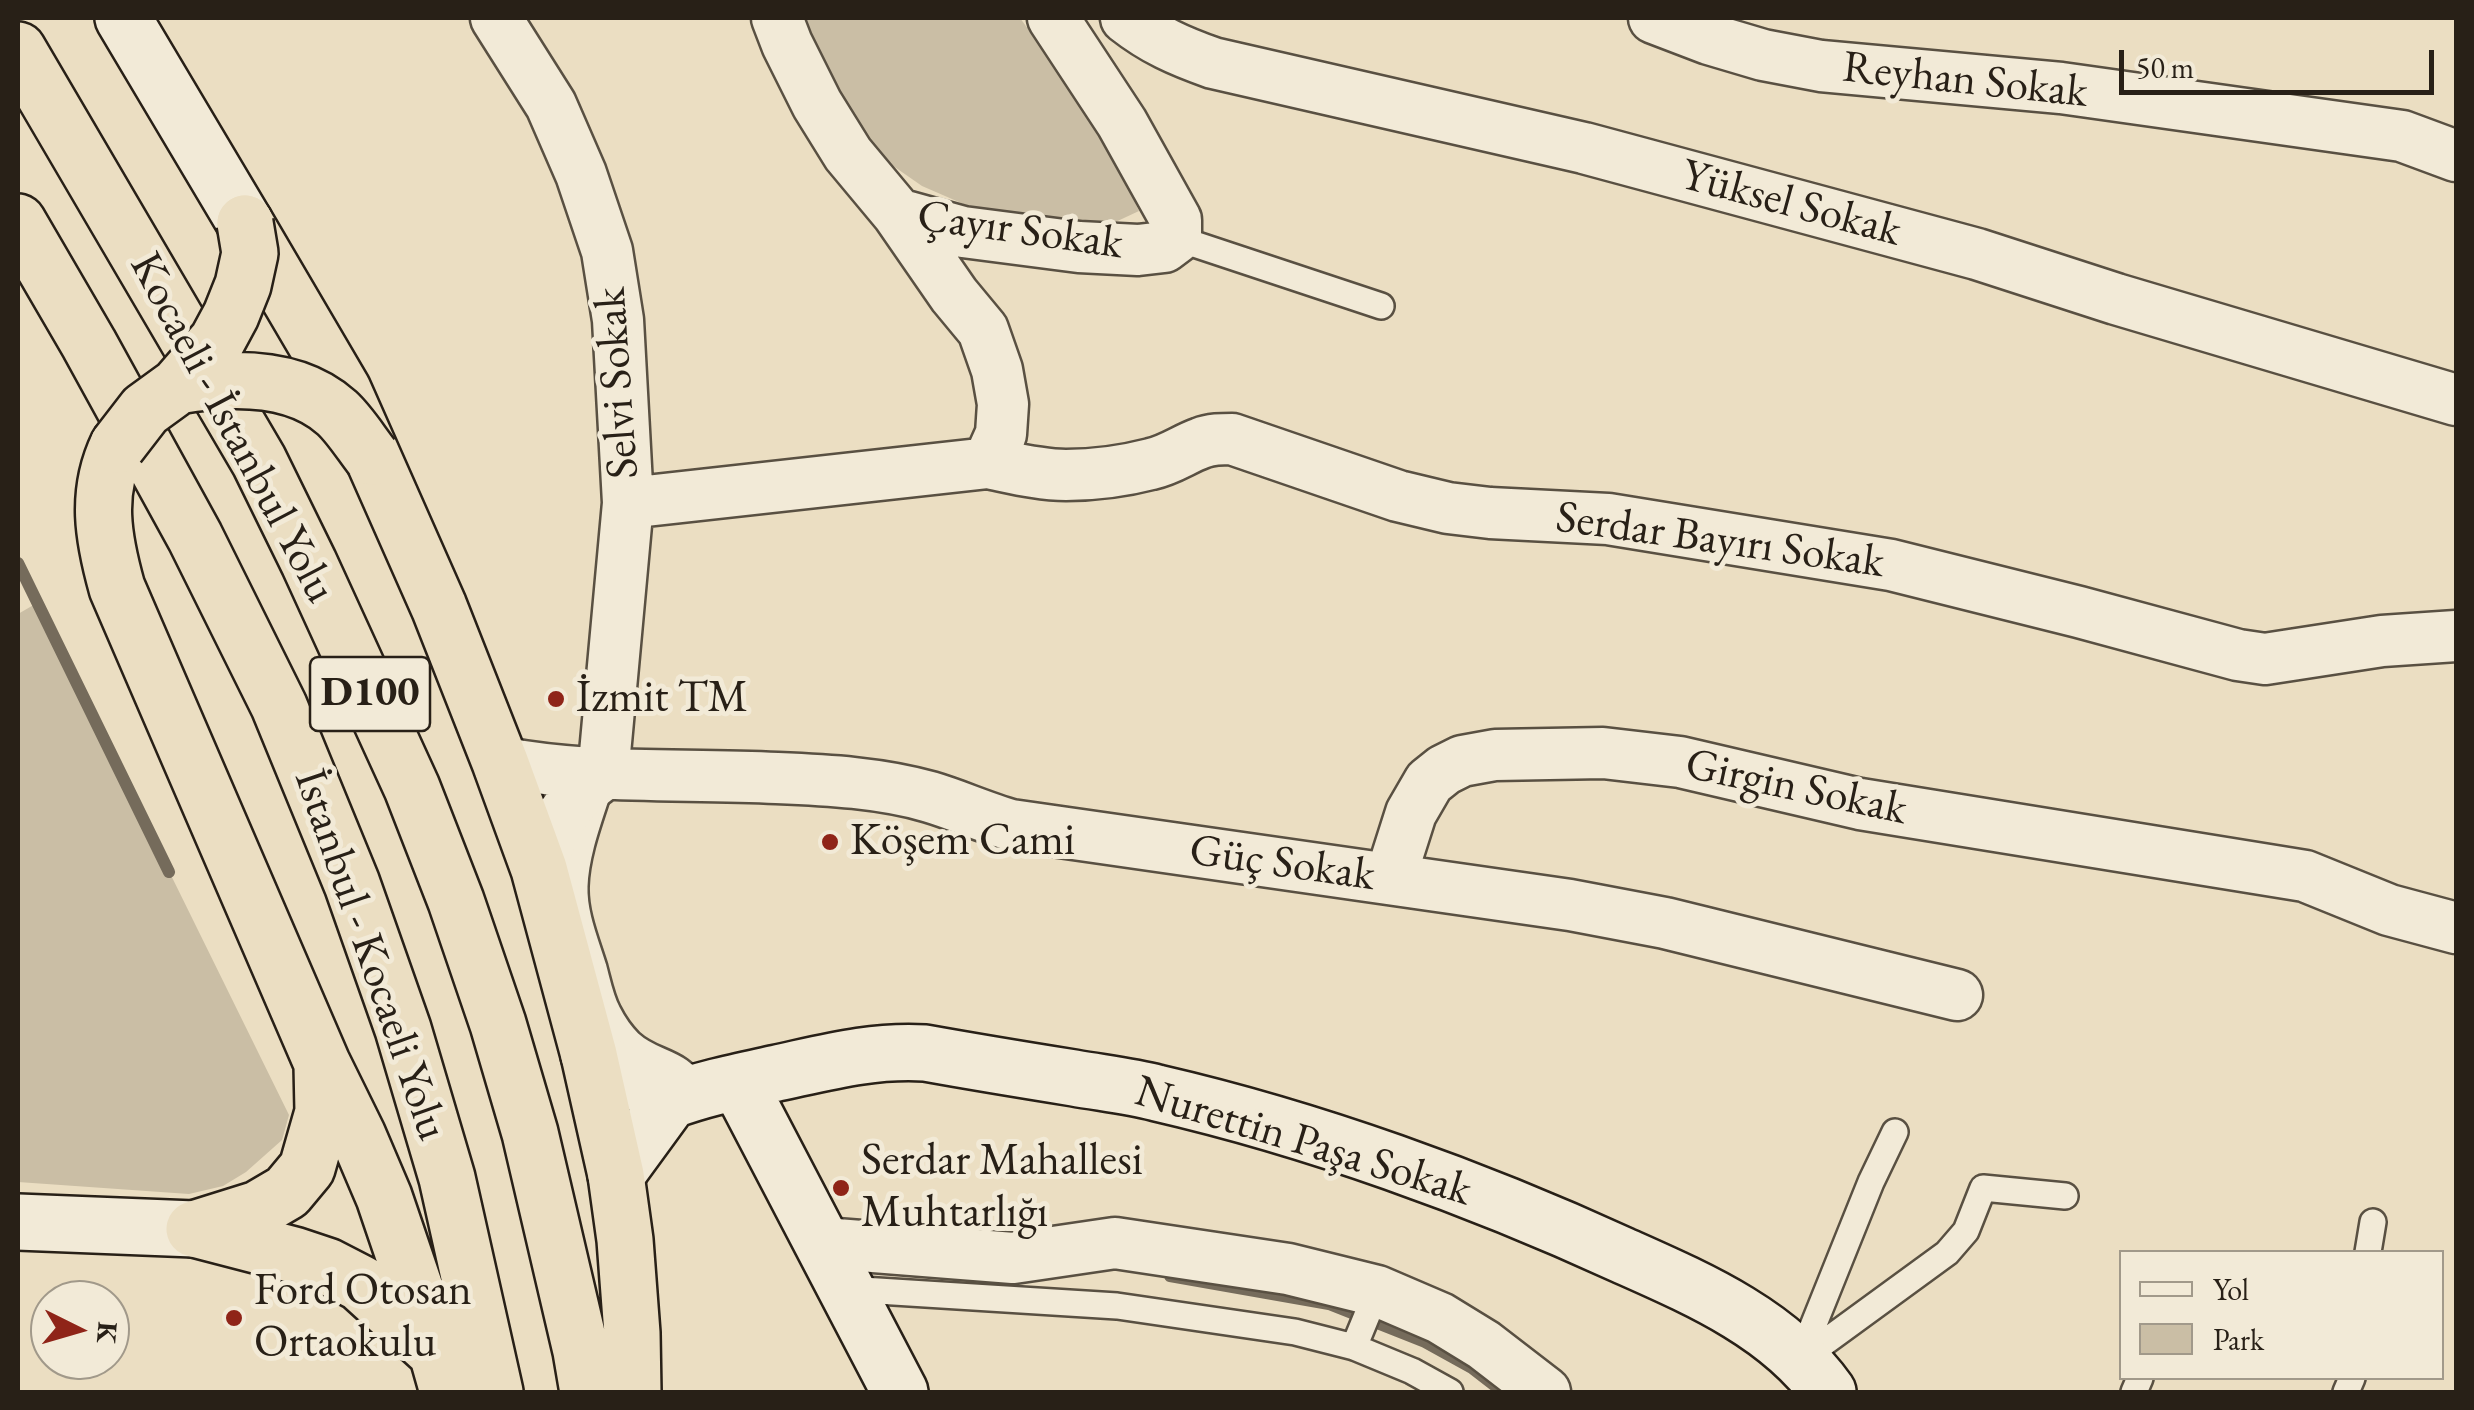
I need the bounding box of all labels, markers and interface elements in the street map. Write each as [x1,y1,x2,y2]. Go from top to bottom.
scale bar [2124,30,2439,92]
street label: Reyhan Sokak [1840,41,2090,121]
text: 50 m [2136,48,2194,87]
street label: Yüksel Sokak [1675,149,1907,259]
street label: Çayır Sokak [914,190,1126,272]
street label: Kocaeli - İstanbul Yolu [117,244,347,612]
street label: Selvi Sokak [584,286,652,480]
street label: Serdar Bayırı Sokak [1553,491,1887,591]
road number: D100 [310,657,430,731]
place label: İzmit TM [576,672,748,726]
marker: İzmit TM [545,688,567,710]
street label: Girgin Sokak [1680,738,1912,838]
street label: İstanbul - Kocaeli Yolu [281,763,459,1147]
place label: Köşem Cami [850,815,1075,869]
street label: Güç Sokak [1186,824,1378,904]
marker: Köşem Cami [819,831,841,853]
street label: Nurettin Paşa Sokak [1128,1065,1478,1219]
place label: Serdar Mahallesi Muhtarlığı [861,1135,1143,1241]
marker: Serdar Mahallesi Muhtarlığı [830,1177,852,1199]
legend [2119,1250,2444,1380]
place label: Ford Otosan Ortaokulu [254,1265,472,1371]
text: Yol [2213,1270,2249,1309]
north arrow [30,1280,130,1380]
marker: Ford Otosan Ortaokulu [223,1307,245,1329]
text: K [89,1320,127,1345]
text: Park [2213,1320,2264,1359]

